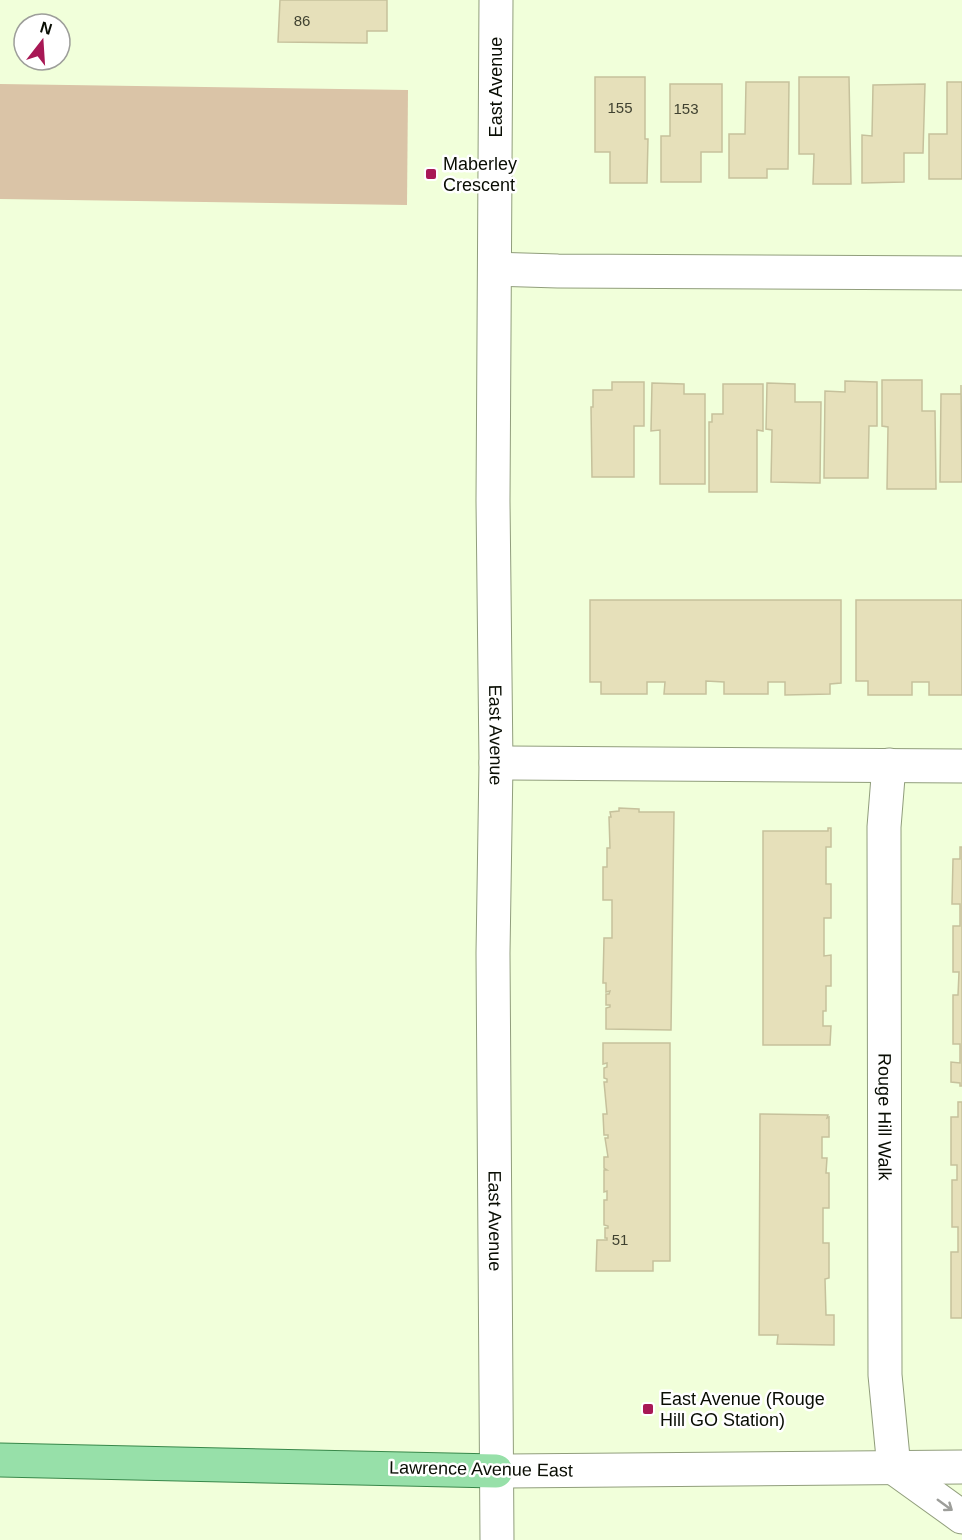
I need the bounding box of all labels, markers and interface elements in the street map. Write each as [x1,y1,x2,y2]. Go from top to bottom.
north arrow [12,12,72,72]
house number: 86 [294,12,310,29]
text: N [38,18,54,38]
street label: East Avenue [486,37,506,137]
house number: 155 [607,99,633,116]
house number: 153 [673,100,699,117]
place label: Maberley Crescent [443,154,517,195]
marker: Maberley Crescent [424,167,438,181]
street label: East Avenue [485,684,506,786]
street label: Rouge Hill Walk [874,1053,895,1182]
street label: East Avenue [484,1170,505,1271]
house number: 51 [612,1231,628,1248]
place label: East Avenue (Rouge Hill GO Station) [660,1389,825,1430]
marker: East Avenue (Rouge Hill GO Station) [641,1402,655,1416]
street label: Lawrence Avenue East [389,1457,573,1481]
one-way arrow [937,1498,953,1511]

